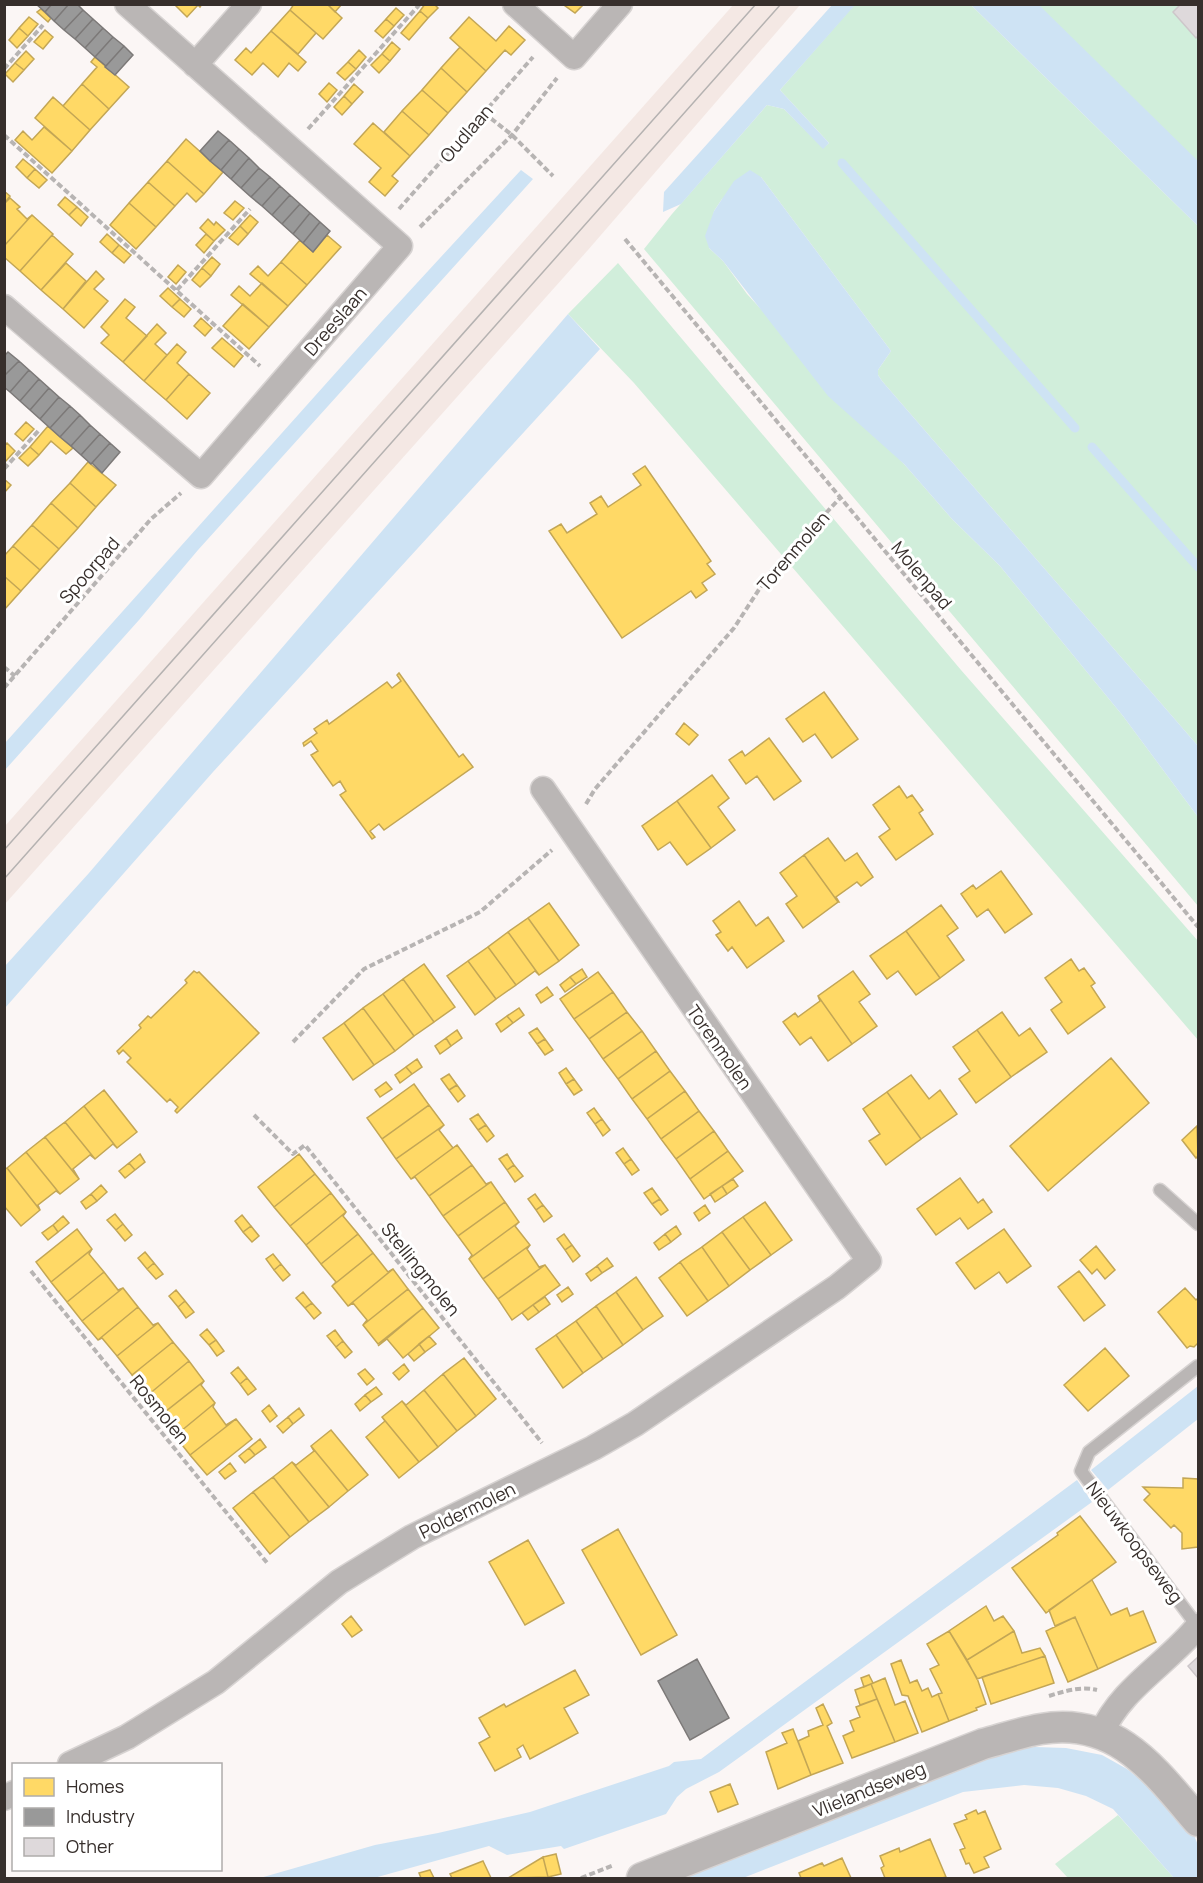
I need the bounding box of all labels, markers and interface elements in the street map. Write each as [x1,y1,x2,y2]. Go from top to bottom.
street label: Oudlaan [434,99,498,167]
street label: Dreeslaan [298,282,372,360]
street label: Torenmolen [752,506,834,596]
street label: Spoorpad [53,532,125,608]
street label: Molenpad [886,536,958,614]
street label: Torenmolen [682,1000,758,1094]
street label: Stellingmolen [376,1217,466,1321]
street label: Rosmolen [125,1369,195,1449]
street label: Poldermolen [415,1476,519,1544]
street label: Nieuwkoopseweg [1081,1476,1189,1608]
street label: Vlielandseweg [809,1756,929,1822]
legend [12,1763,222,1871]
text: Homes [66,1774,124,1798]
text: Industry [66,1804,135,1828]
text: Other [66,1834,114,1858]

